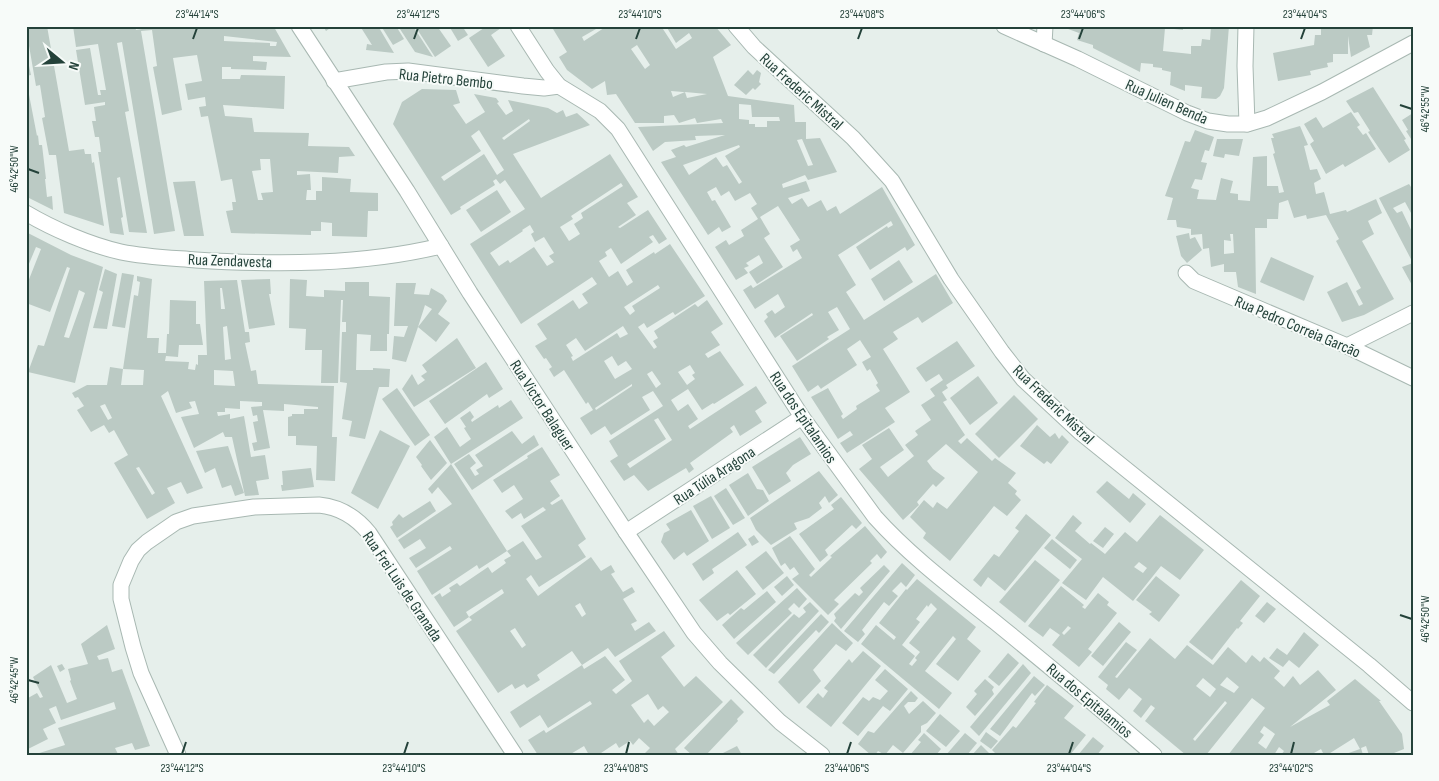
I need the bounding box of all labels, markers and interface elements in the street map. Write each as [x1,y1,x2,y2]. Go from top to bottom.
text: 23°44'14"S [175,7,219,22]
text: 23°44'12"S [396,7,440,22]
text: 23°44'10"S [618,7,662,22]
text: 23°44'08"S [840,7,884,22]
text: 23°44'06"S [1061,7,1105,22]
text: 23°44'04"S [1283,7,1327,22]
north arrow [38,38,88,88]
street label: Rua Frederic Mistral [755,50,847,135]
text: N [65,60,83,72]
street label: Rua Pietro Bembo [398,65,494,94]
street label: Rua Julien Benda [1122,76,1210,129]
text: 46°42'55"W [1418,86,1433,132]
text: 46°42'50"W [7,145,22,192]
street label: Rua Zendavesta [187,251,272,272]
street label: Rua Pedro Correia Garcão [1232,292,1363,362]
street label: Rua Victor Balaguer [505,357,578,455]
street label: Rua Frederic Mistral [1008,361,1098,449]
street label: Rua dos Epitalamios [765,368,840,467]
street label: Rua Túlia Aragona [670,443,759,510]
street label: Rua Frei Luis de Granada [358,528,446,646]
text: 46°42'50"W [1418,595,1433,642]
text: 46°42'45"W [7,656,22,703]
street label: Rua dos Epitalamios [1042,660,1136,743]
text: 23°44'12"S [160,761,204,776]
text: 23°44'10"S [382,761,426,776]
text: 23°44'08"S [604,761,648,776]
text: 23°44'06"S [825,761,869,776]
text: 23°44'04"S [1047,761,1091,776]
text: 23°44'02"S [1269,761,1313,776]

